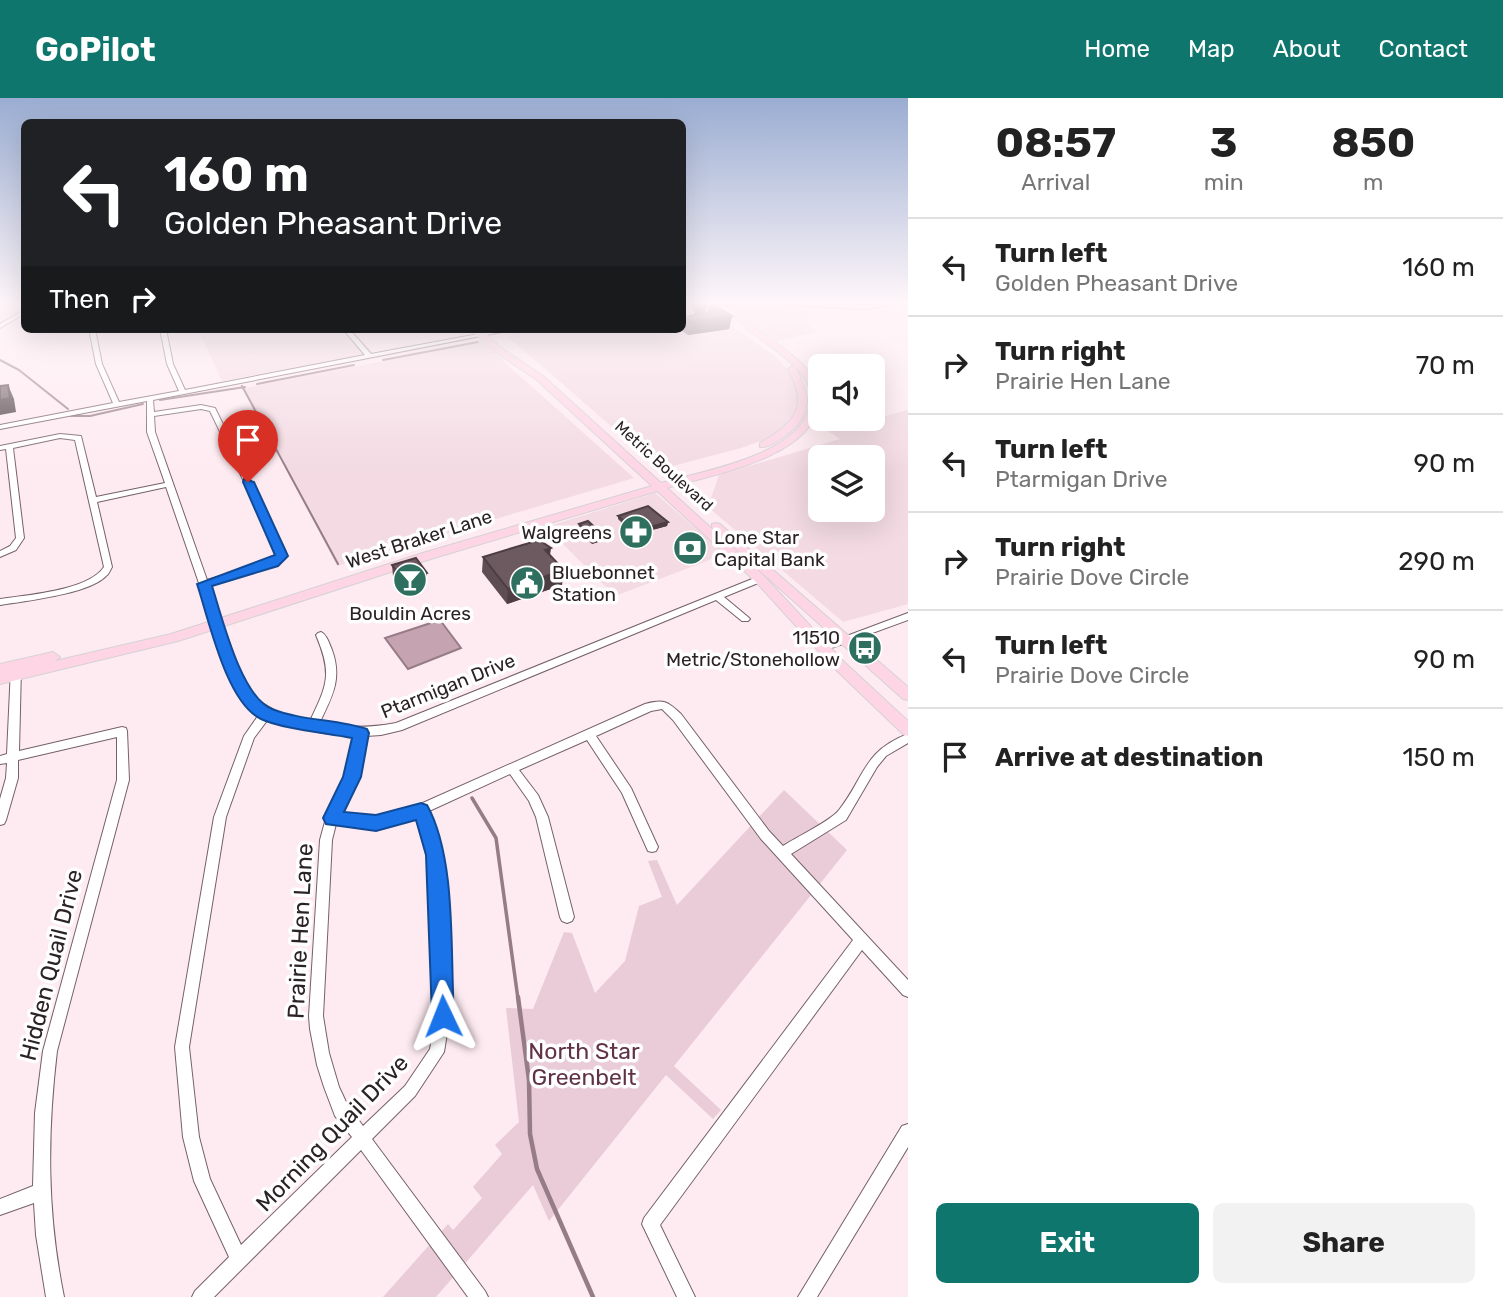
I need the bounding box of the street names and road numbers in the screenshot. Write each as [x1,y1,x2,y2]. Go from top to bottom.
street label: Metric Boulevard [611,417,717,515]
street label: West Braker Lane [343,505,495,573]
street label: Ptarmigan Drive [378,649,518,723]
street label: Prairie Hen Lane [281,843,319,1019]
street label: Hidden Quail Drive [14,866,88,1064]
street label: Morning Quail Drive [250,1049,414,1217]

